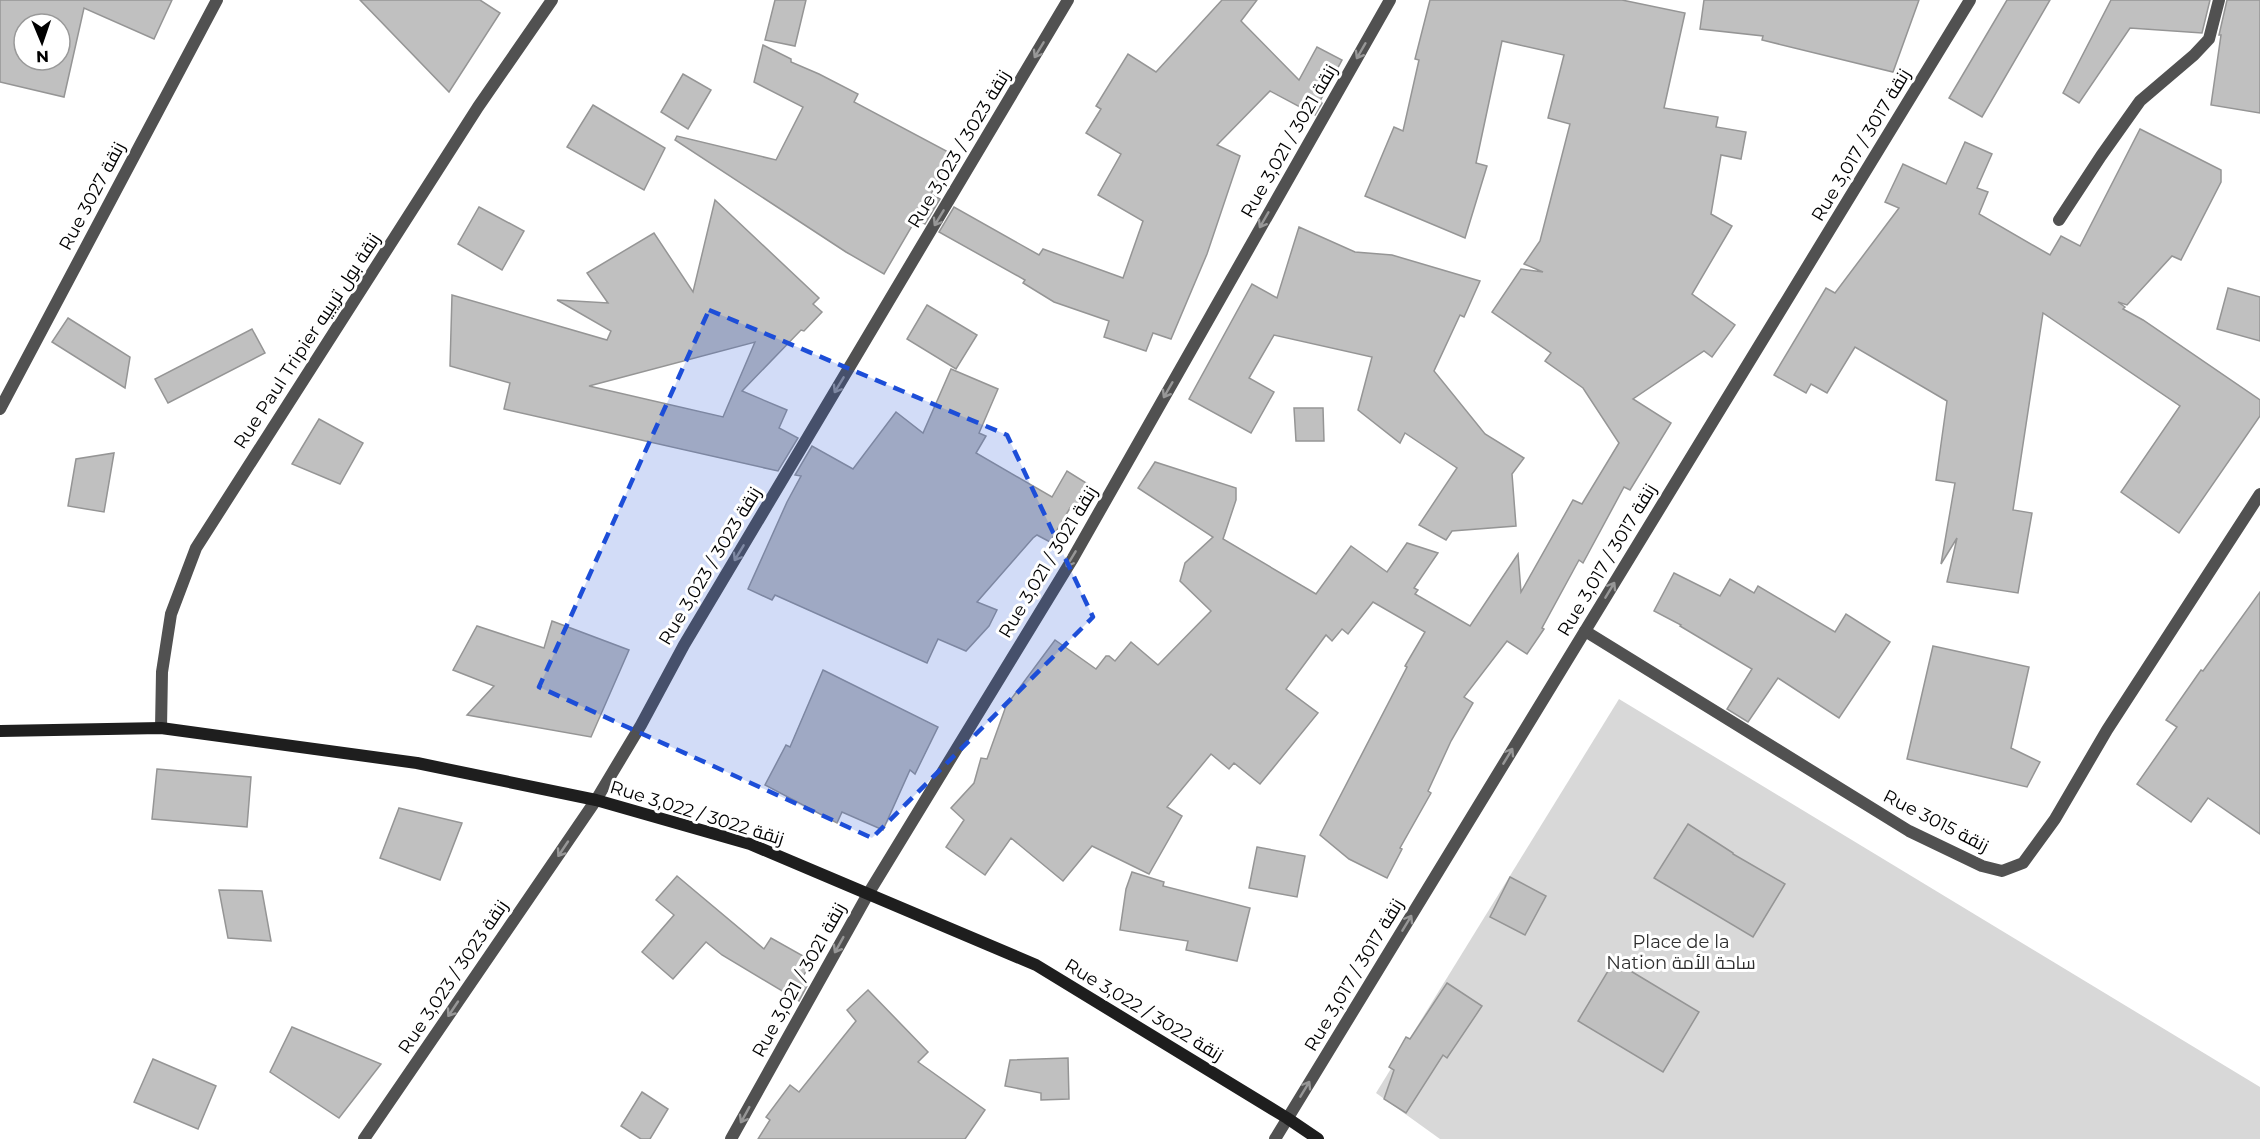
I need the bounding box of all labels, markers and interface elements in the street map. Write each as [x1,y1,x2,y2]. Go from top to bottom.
north arrow [12,12,72,72]
one-way arrow [1032,41,1044,58]
one-way arrow [1354,42,1366,59]
text: N [36,47,49,66]
street label: Rue 3,021 / زنقة 3021 [1236,60,1342,222]
street label: Rue 3,017 / زنقة 3017 [1807,65,1915,225]
street label: Rue 3,023 / زنقة 3023 [903,66,1015,232]
street label: Rue 3027 زنقة [54,138,130,254]
one-way arrow [932,209,944,226]
one-way arrow [1258,211,1269,229]
street label: Rue Paul Tripier زنقة بول تريبيه [229,229,385,453]
one-way arrow [832,376,844,393]
one-way arrow [1162,381,1174,398]
street label: Rue 3,017 / زنقة 3017 [1553,480,1661,640]
street label: Rue 3,021 / زنقة 3021 [994,482,1102,642]
street label: Rue 3,023 / زنقة 3023 [654,483,766,649]
one-way arrow [732,544,744,561]
one-way arrow [1065,550,1077,567]
one-way arrow [1605,582,1617,599]
one-way arrow [1503,748,1515,765]
street label: Rue 3,022 / زنقة 3022 [607,776,787,850]
street label: Rue 3015 زنقة [1879,785,1993,857]
one-way arrow [557,840,569,856]
street label: Rue 3,017 / زنقة 3017 [1300,895,1408,1055]
street label: Rue 3,023 / زنقة 3023 [393,896,513,1058]
street label: Rue 3,021 / زنقة 3021 [747,899,851,1061]
one-way arrow [1401,915,1413,932]
park label: Place de la Nation ساحة الأمة [1606,931,1756,974]
one-way arrow [833,936,845,953]
street label: Rue 3,022 / زنقة 3022 [1061,954,1227,1066]
one-way arrow [447,1001,459,1017]
one-way arrow [1300,1081,1312,1098]
one-way arrow [738,1106,750,1123]

